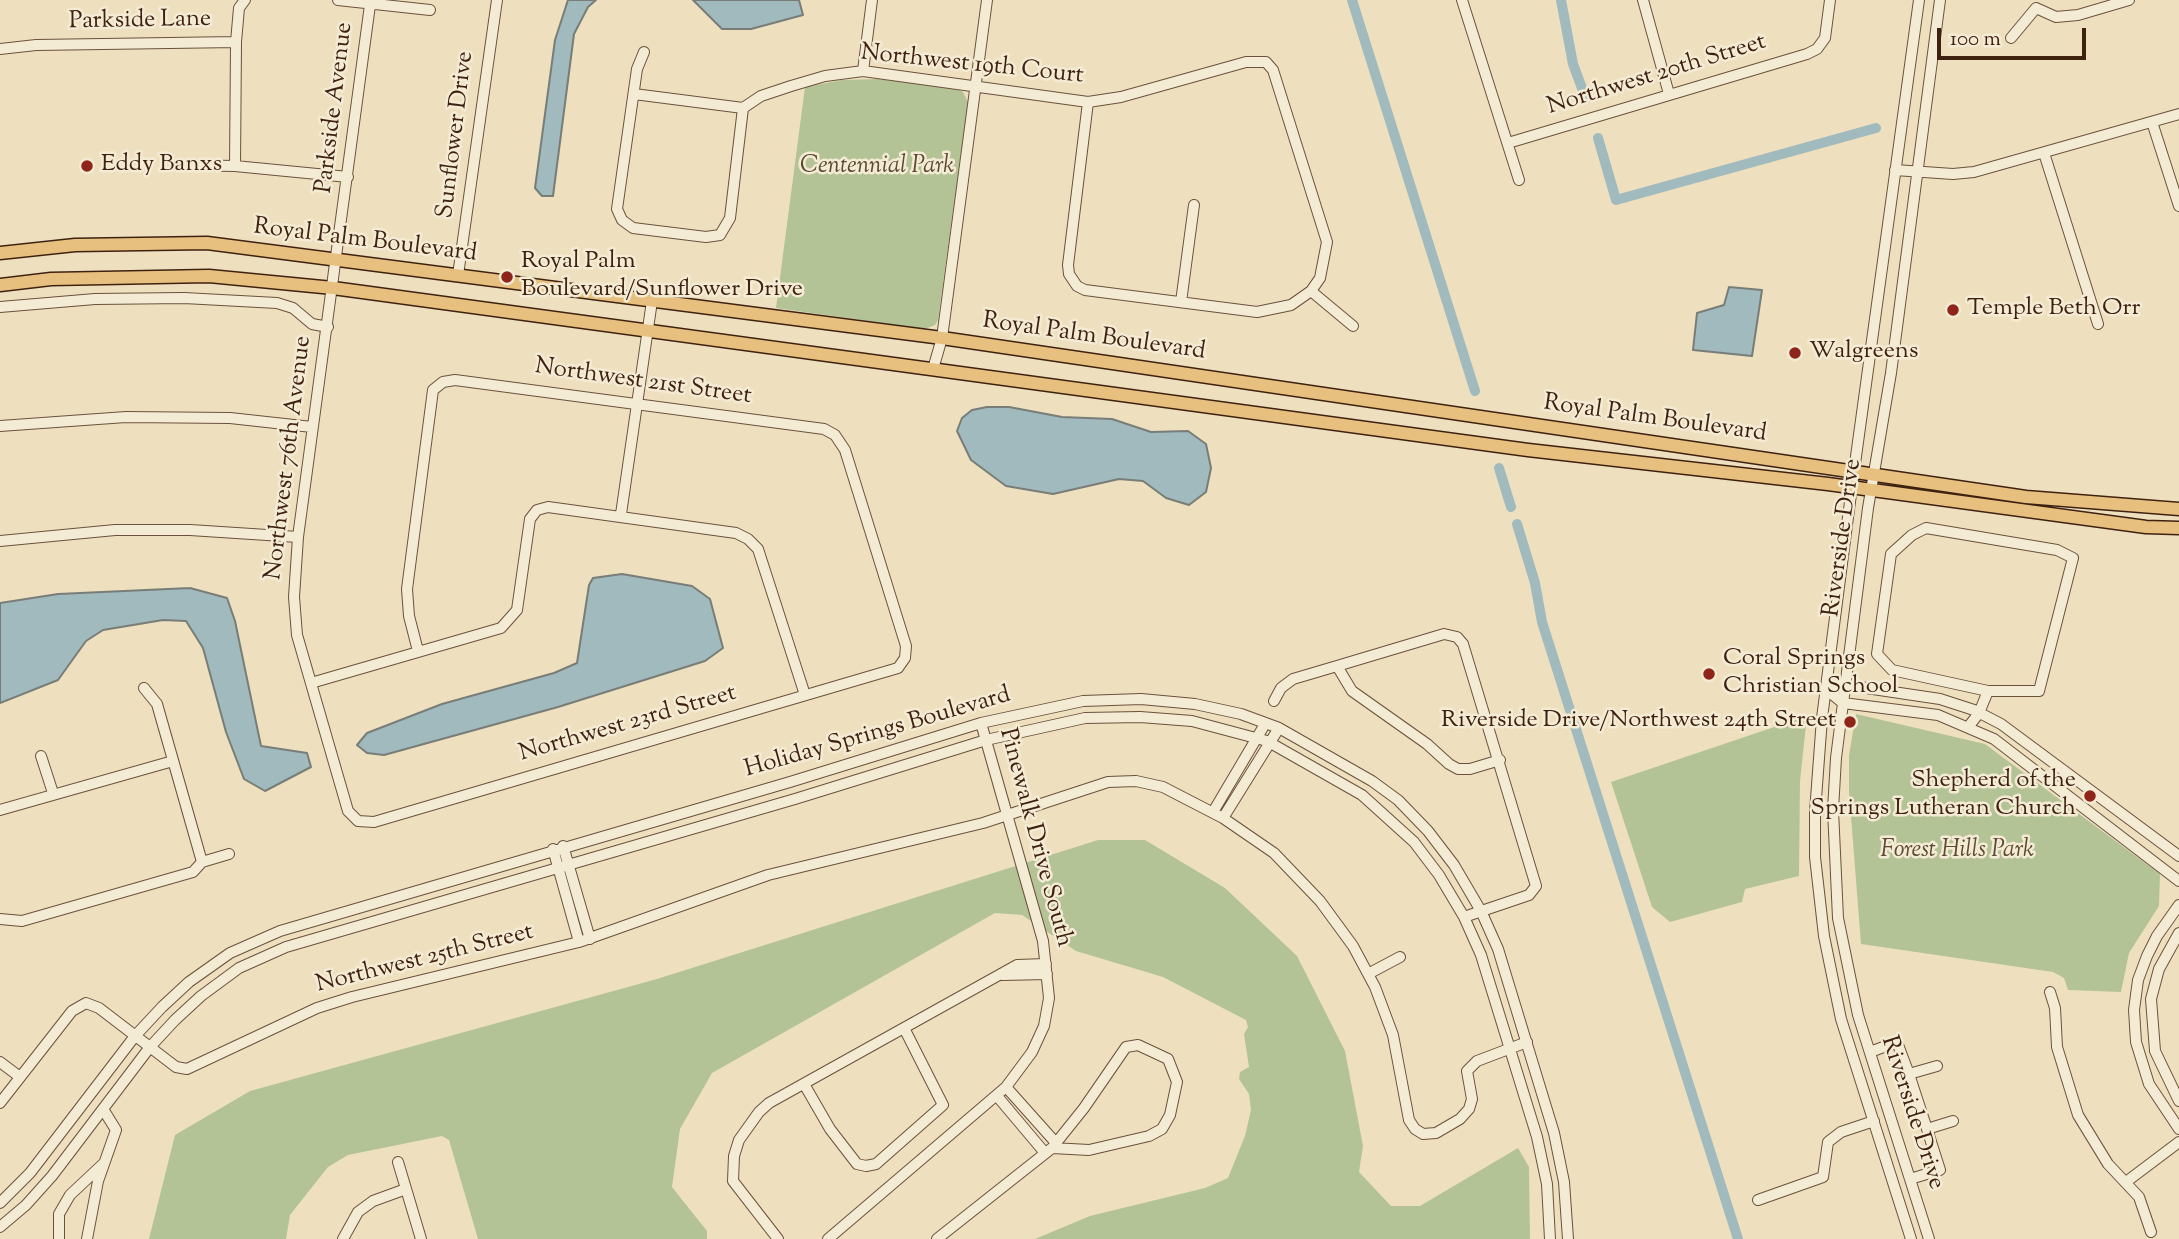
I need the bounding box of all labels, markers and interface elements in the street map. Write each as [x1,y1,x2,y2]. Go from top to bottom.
street label: Parkside Lane [69,6,211,38]
scale bar [1941,14,2090,58]
street label: Parkside Avenue [311,21,361,195]
text: 100 m [1950,25,2001,55]
street label: Northwest 20th Street [1544,29,1770,123]
street label: Northwest 19th Court [859,40,1085,92]
street label: Sunflower Drive [432,50,482,220]
place label: Eddy Banxs [101,152,222,180]
park label: Centennial Park [800,154,954,182]
marker: Eddy Banxs [79,158,95,174]
street label: Royal Palm Boulevard [252,214,478,270]
place label: Royal Palm Boulevard/Sunflower Drive [521,249,803,305]
marker: Royal Palm Boulevard/Sunflower Drive [499,269,515,285]
place label: Temple Beth Orr [1967,296,2141,324]
marker: Temple Beth Orr [1945,302,1961,318]
street label: Royal Palm Boulevard [981,308,1207,368]
street label: Northwest 76th Avenue [261,334,319,582]
place label: Walgreens [1809,339,1918,367]
marker: Walgreens [1787,345,1803,361]
street label: Northwest 21st Street [533,354,753,412]
street label: Royal Palm Boulevard [1542,390,1768,450]
street label: Riverside Drive [1819,457,1869,619]
place label: Coral Springs Christian School [1723,646,1899,702]
marker: Coral Springs Christian School [1701,666,1717,682]
street label: Northwest 23rd Street [516,680,740,770]
street label: Holiday Springs Boulevard [742,682,1014,786]
place label: Riverside Drive/Northwest 24th Street [1441,708,1836,736]
marker: Riverside Drive/Northwest 24th Street [1842,714,1858,730]
street label: Pinewalk Drive South [991,725,1077,951]
place label: Shepherd of the Springs Lutheran Church [1811,768,2076,824]
marker: Shepherd of the Springs Lutheran Church [2082,788,2098,804]
park label: Forest Hills Park [1880,838,2034,866]
street label: Northwest 25th Street [313,919,537,1001]
street label: Riverside Drive [1873,1033,1949,1193]

